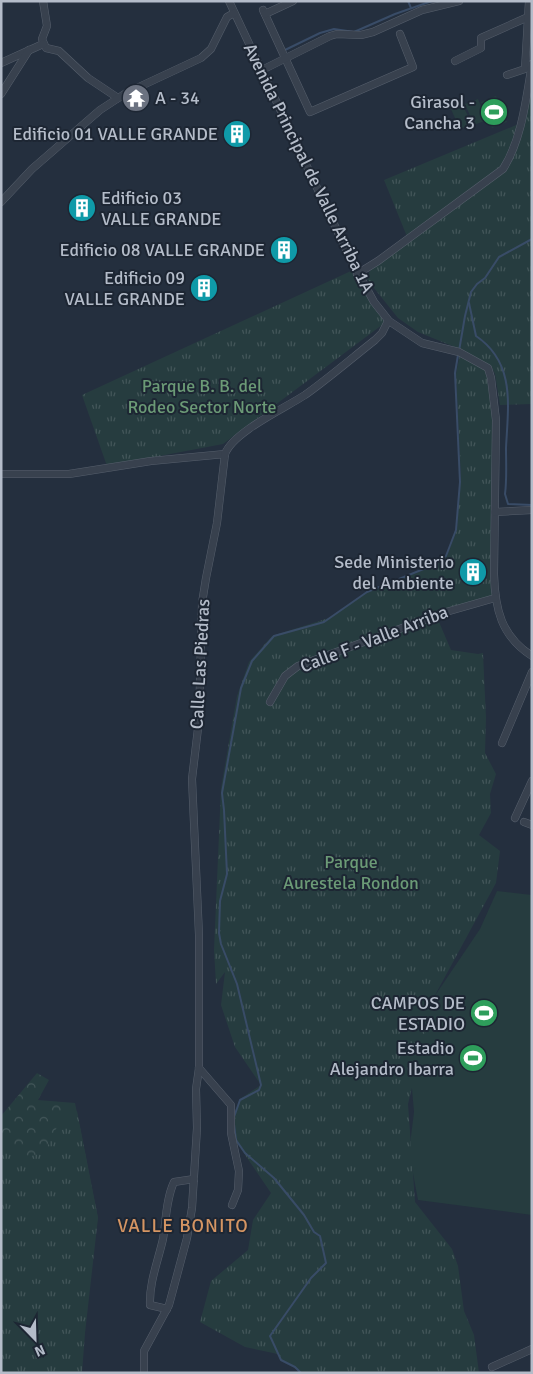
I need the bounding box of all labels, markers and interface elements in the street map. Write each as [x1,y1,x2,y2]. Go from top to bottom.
street label: Avenida Principal de Valle Arriba 1A [239,40,379,296]
temple icon: A - 34 [121,83,151,113]
place label: A - 34 [155,87,200,109]
place label: Girasol - Cancha 3 [404,91,475,134]
sports icon: Girasol - Cancha 3 [479,97,509,127]
building icon: Edificio 01 VALLE GRANDE [222,119,252,149]
place label: Edificio 01 VALLE GRANDE [13,123,218,145]
place label: Edificio 03 VALLE GRANDE [101,187,222,230]
building icon: Edificio 03 VALLE GRANDE [67,193,97,223]
building icon: Edificio 08 VALLE GRANDE [269,235,299,265]
place label: Edificio 08 VALLE GRANDE [60,239,265,261]
place label: Edificio 09 VALLE GRANDE [65,267,185,310]
building icon: Edificio 09 VALLE GRANDE [189,273,219,303]
park label: Parque B. B. del Rodeo Sector Norte [127,375,277,418]
place label: Sede Ministerio del Ambiente [334,551,454,594]
building icon: Sede Ministerio del Ambiente [458,557,488,587]
street label: Calle Las Piedras [186,598,214,730]
street label: Calle F - Valle Arriba [297,601,451,677]
park label: Parque Aurestela Rondon [283,851,419,894]
place label: CAMPOS DE ESTADIO [371,992,465,1035]
sports icon: CAMPOS DE ESTADIO [469,998,499,1028]
place label: Estadio Alejandro Ibarra [330,1037,454,1080]
sports icon: Estadio Alejandro Ibarra [458,1043,488,1073]
district label: VALLE BONITO [117,1214,249,1238]
north arrow [10,1314,60,1364]
text: N [32,1341,48,1360]

